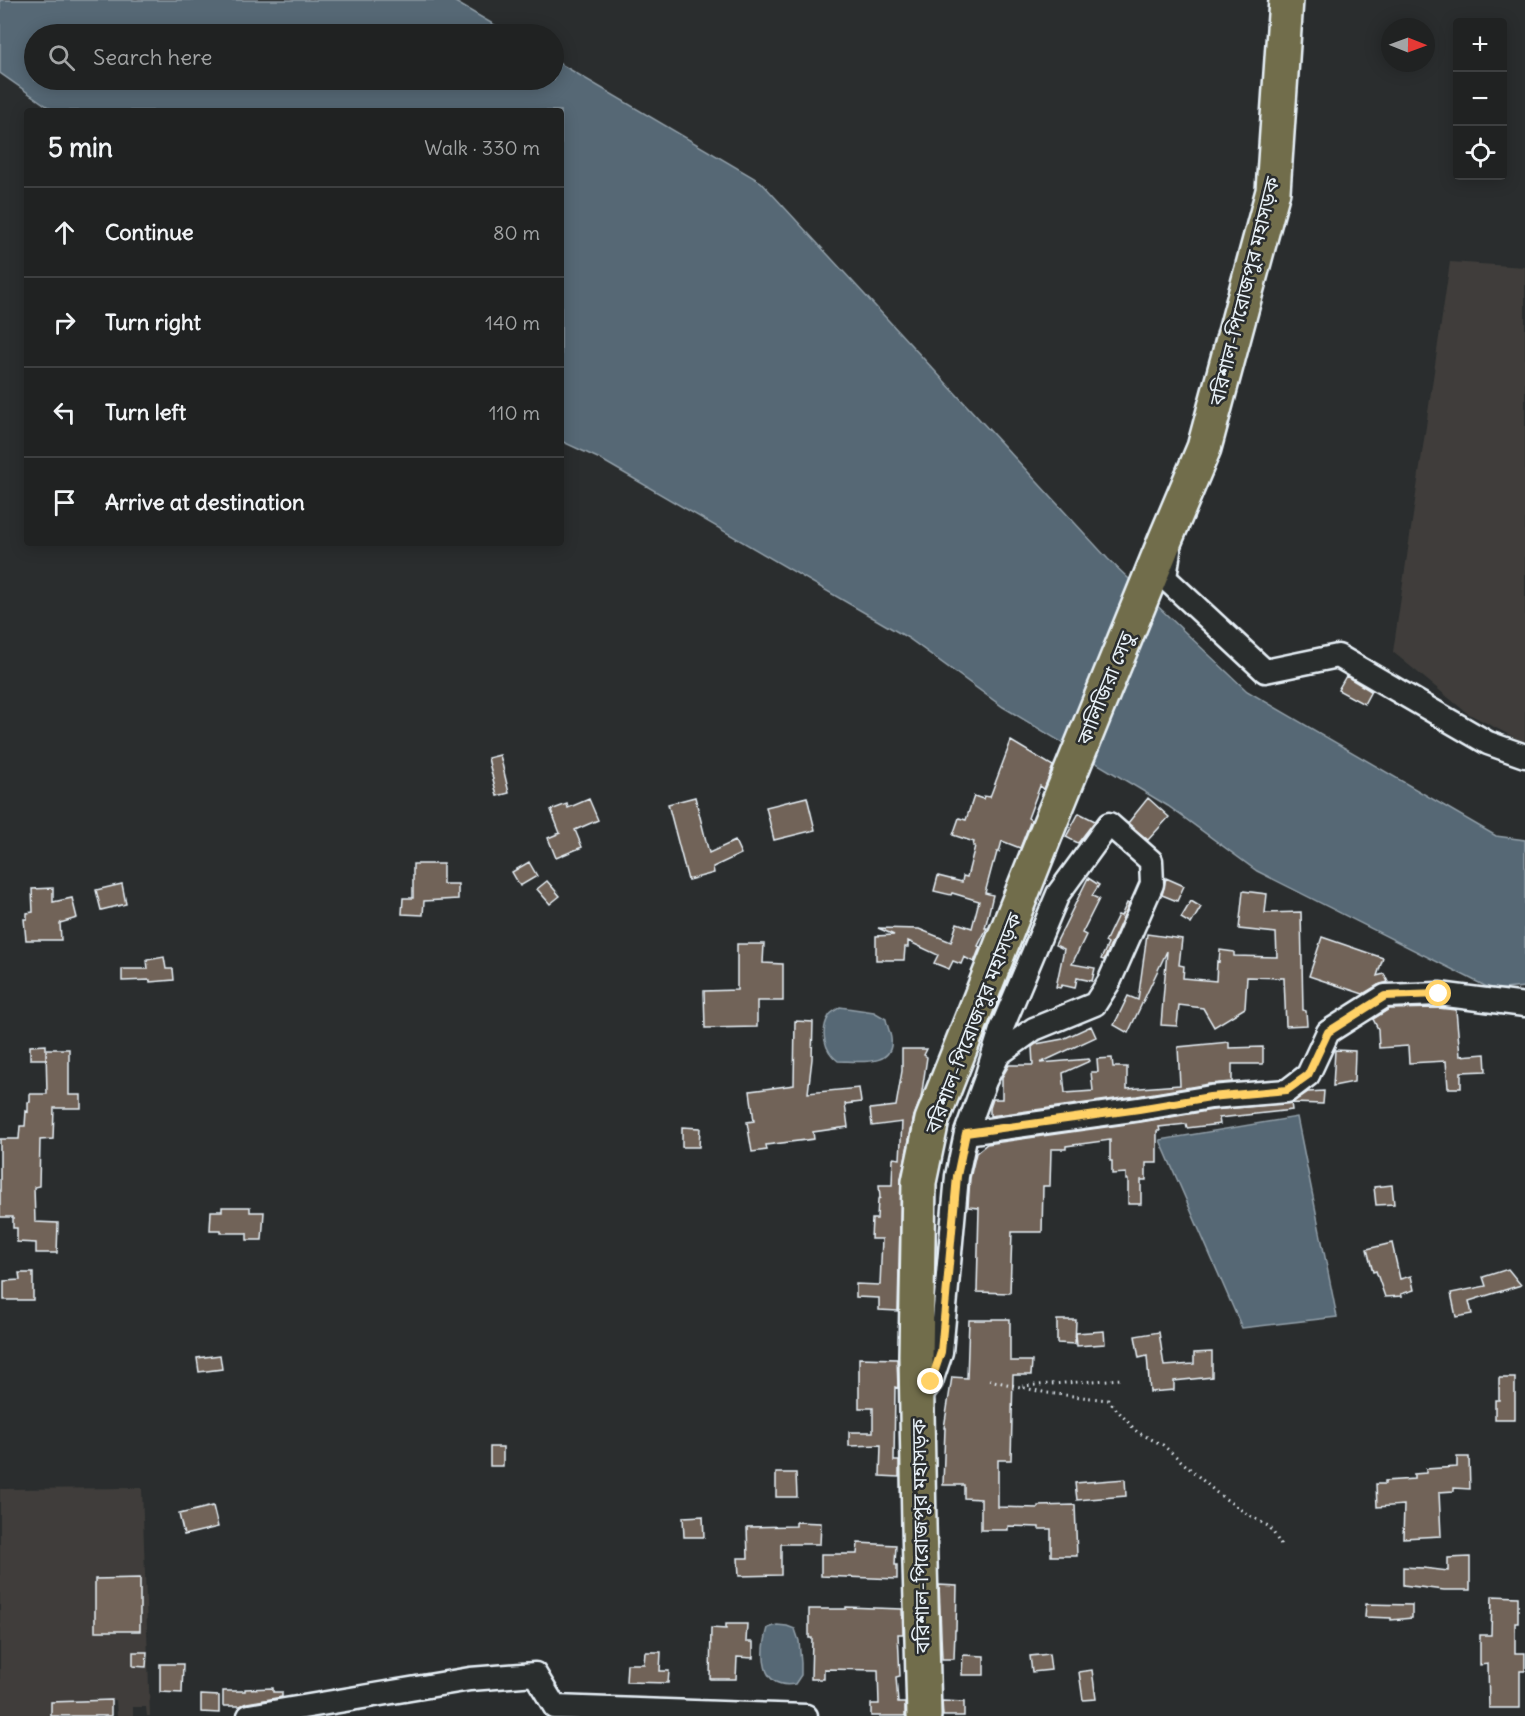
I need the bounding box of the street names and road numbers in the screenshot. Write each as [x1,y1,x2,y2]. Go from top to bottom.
street label: বরিশাল-পিরোজপুর মহাসড়ক [1203,173,1285,409]
street label: কালিজিরা সেতু [1071,627,1140,749]
street label: বরিশাল-পিরোজপুর মহাসড়ক [919,908,1027,1138]
street label: বরিশাল-পিরোজপুর মহাসড়ক [905,1418,935,1655]

